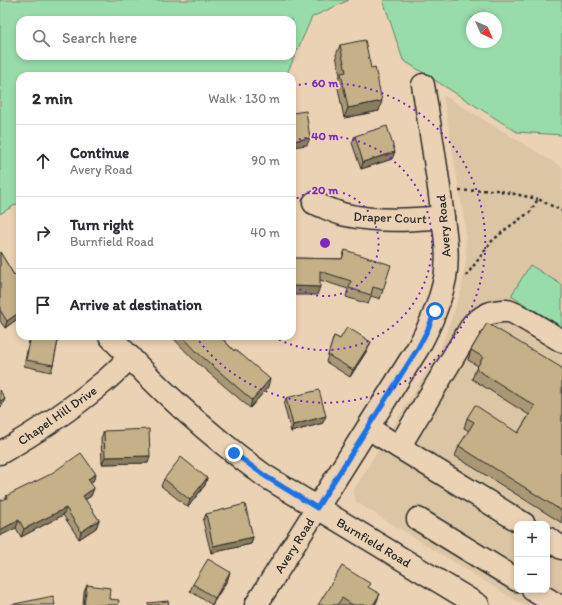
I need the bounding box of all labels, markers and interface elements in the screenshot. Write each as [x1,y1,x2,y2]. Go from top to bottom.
north arrow [466,12,502,48]
search box [16,16,296,60]
icon: search [30,27,52,49]
text: Search here [62,29,137,47]
text: 60 m [312,76,339,90]
text: 2 min [32,88,72,108]
text: Walk · 130 m [208,91,280,106]
text: 40 m [311,129,340,143]
text: Continue [70,144,129,162]
icon: ahead [32,150,54,172]
text: 90 m [251,153,280,168]
text: Avery Road [70,162,133,177]
text: 20 m [312,183,339,197]
street label: Avery Road [433,194,454,258]
street label: Draper Court [353,209,427,226]
text: Turn right [70,216,134,234]
icon: right [32,222,54,244]
text: 40 m [250,225,280,240]
text: Burnfield Road [70,234,154,249]
centre of rings [318,236,332,250]
icon: arrive [32,294,54,316]
text: Arrive at destination [70,296,202,314]
route start [426,302,444,320]
street label: Chapel Hill Drive [15,383,100,448]
route end [225,444,243,462]
street label: Burnfield Road [334,514,414,571]
street label: Avery Road [271,515,317,576]
map controls [514,521,550,593]
button: + [514,521,550,557]
button: − [514,557,550,593]

